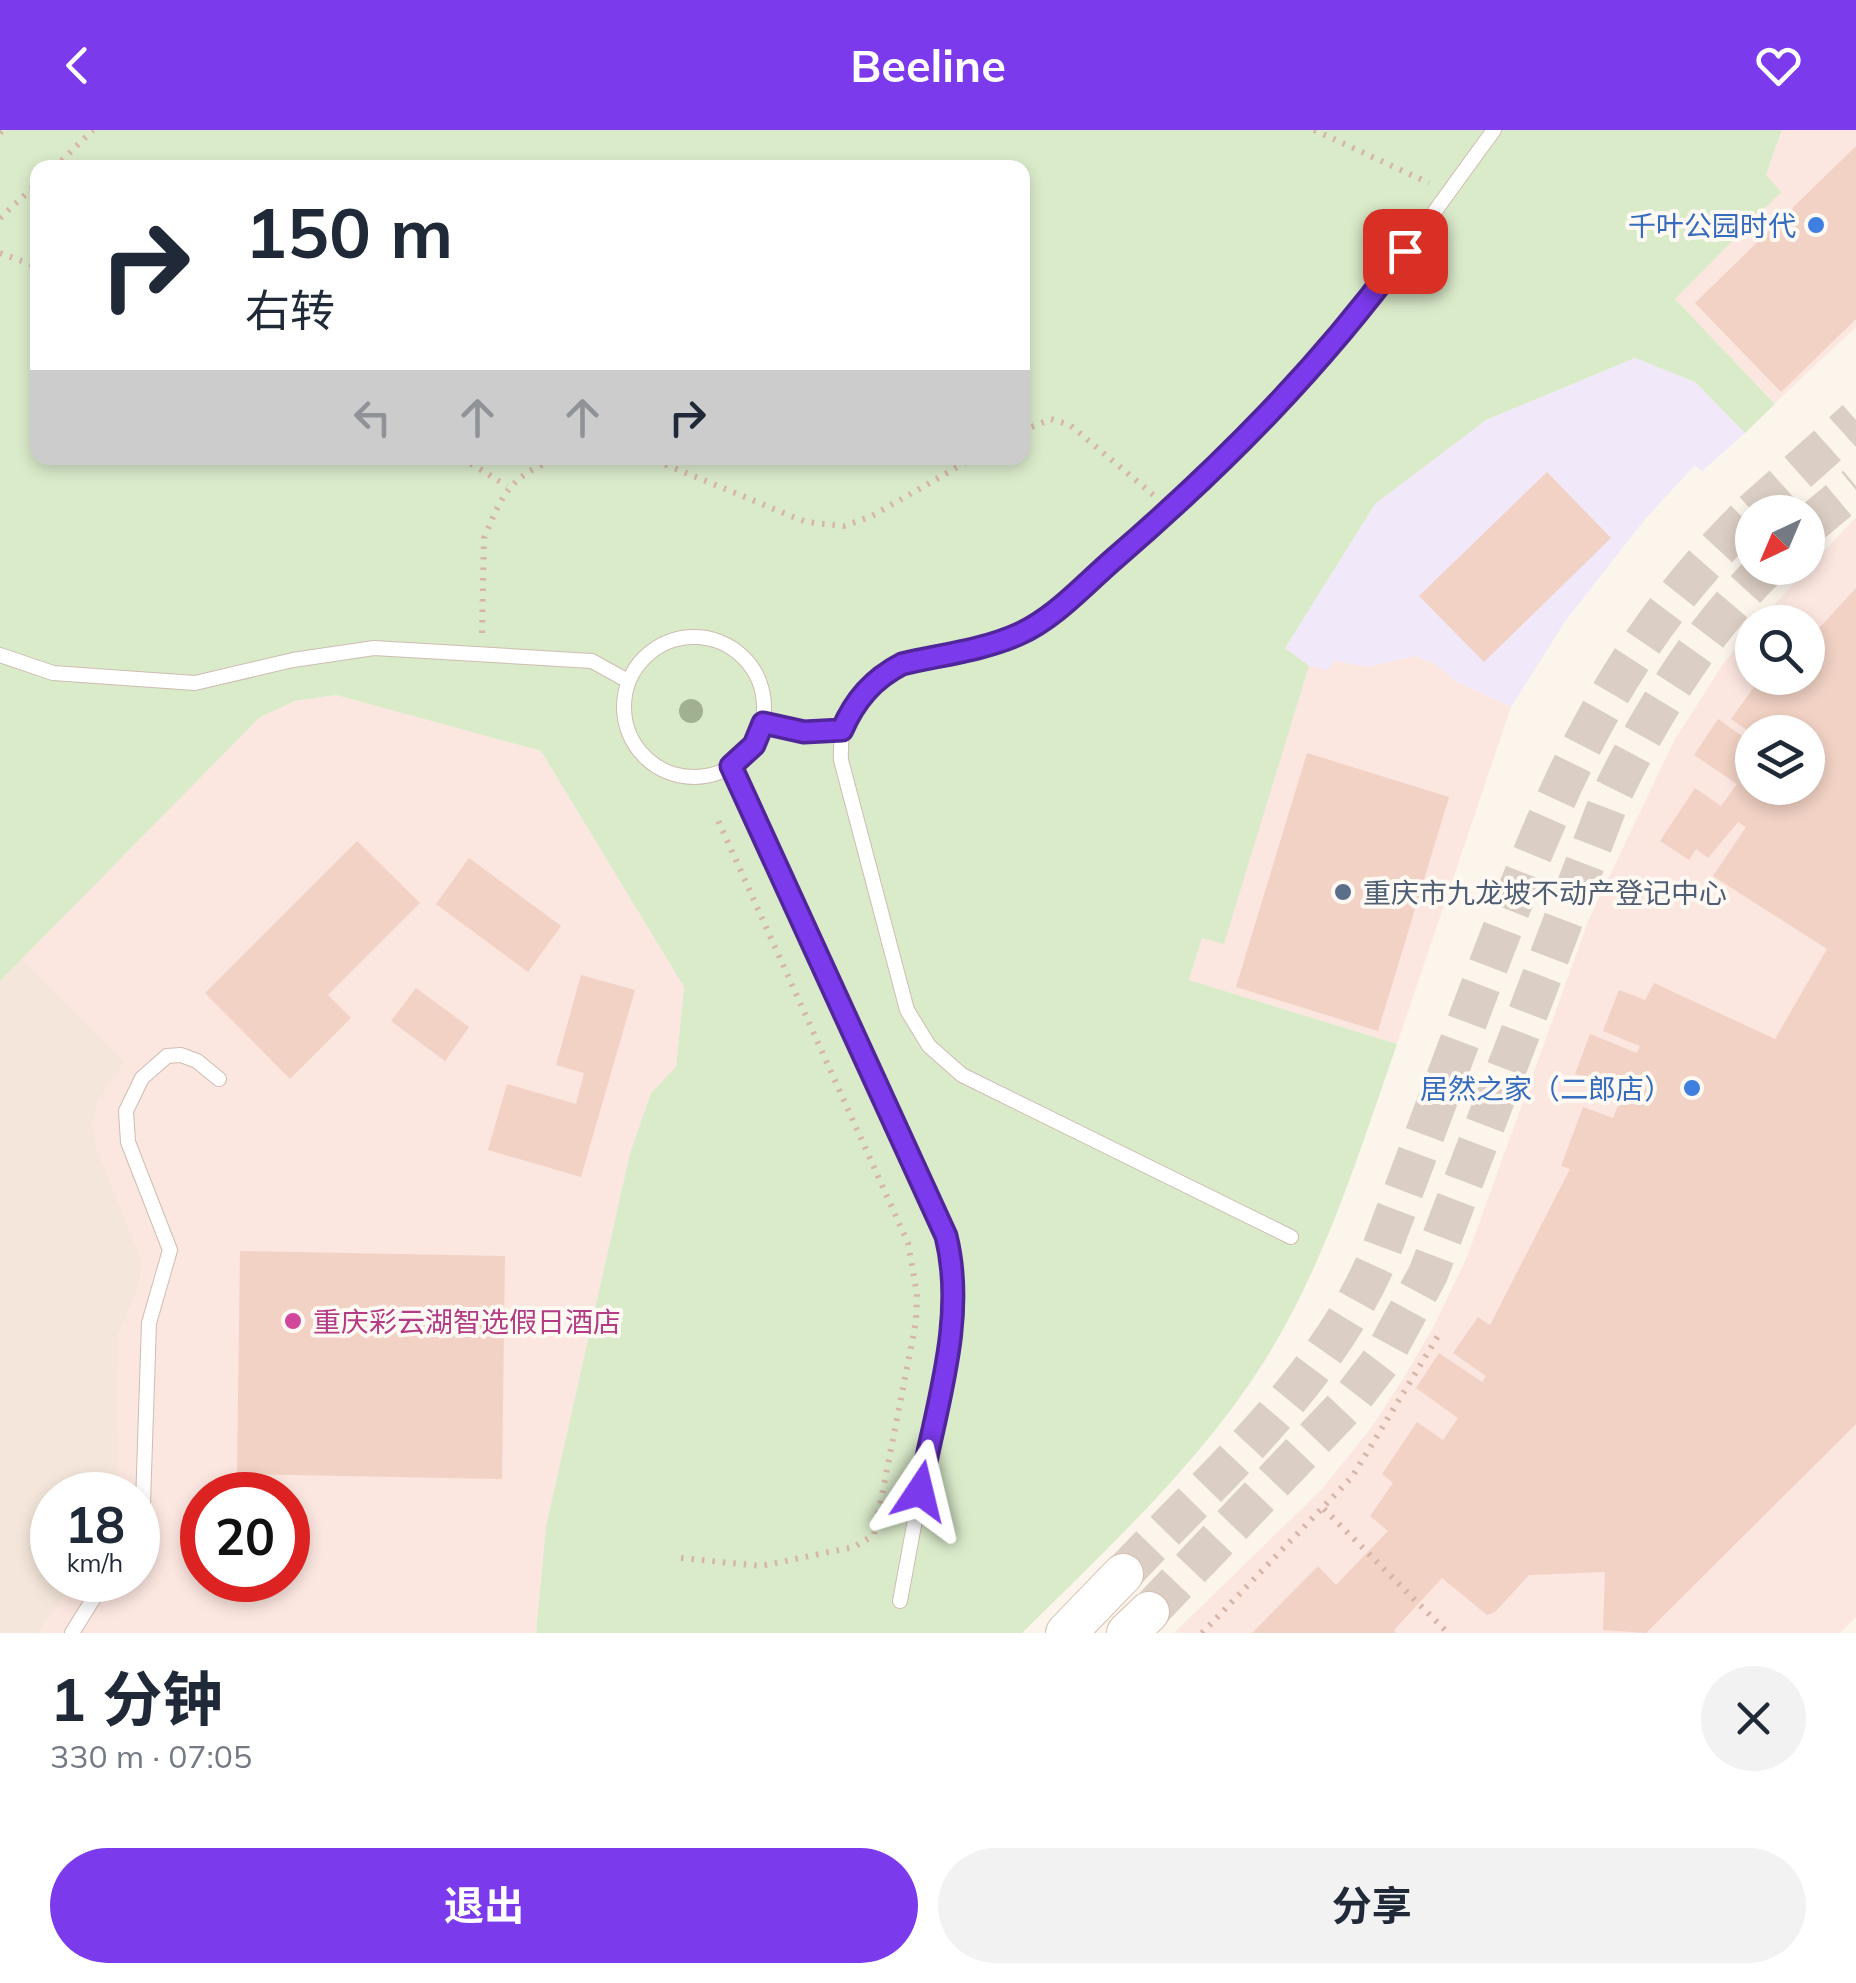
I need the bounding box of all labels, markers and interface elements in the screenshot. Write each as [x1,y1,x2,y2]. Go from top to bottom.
text: Beeline [850,37,1006,93]
icon: back [50,38,105,93]
icon: heart [1751,38,1806,93]
text: 150 m [245,188,453,276]
icon: right [80,200,210,330]
place label: 千叶公园时代 [1628,208,1796,243]
pin [1363,209,1448,294]
marker: 千叶公园时代 [1805,214,1827,236]
icon: arrive [1378,224,1433,279]
text: 右转 [245,282,335,338]
icon: left [345,390,400,445]
icon: ahead [450,390,505,445]
icon: ahead [555,390,610,445]
icon: right [660,390,715,445]
north arrow [1735,495,1825,585]
map controls [1735,495,1825,805]
button: search [1735,605,1825,695]
button: layers [1735,715,1825,805]
place label: 重庆市九龙坡不动产登记中心 [1363,875,1727,910]
marker: 重庆市九龙坡不动产登记中心 [1332,881,1354,903]
place label: 居然之家（二郎店） [1420,1071,1672,1106]
marker: 居然之家（二郎店） [1681,1077,1703,1099]
place label: 重庆彩云湖智选假日酒店 [313,1304,621,1339]
marker: 重庆彩云湖智选假日酒店 [282,1310,304,1332]
position arrow [868,1439,972,1543]
speed limit sign: 20 [180,1472,310,1602]
text: 18 [65,1493,125,1556]
text: km/h [67,1547,123,1578]
text: 1 分钟 [50,1661,222,1736]
button: close [1701,1666,1806,1771]
text: 330 m · 07:05 [50,1736,252,1776]
button: 退出 [50,1848,918,1963]
button: 分享 [938,1848,1806,1963]

